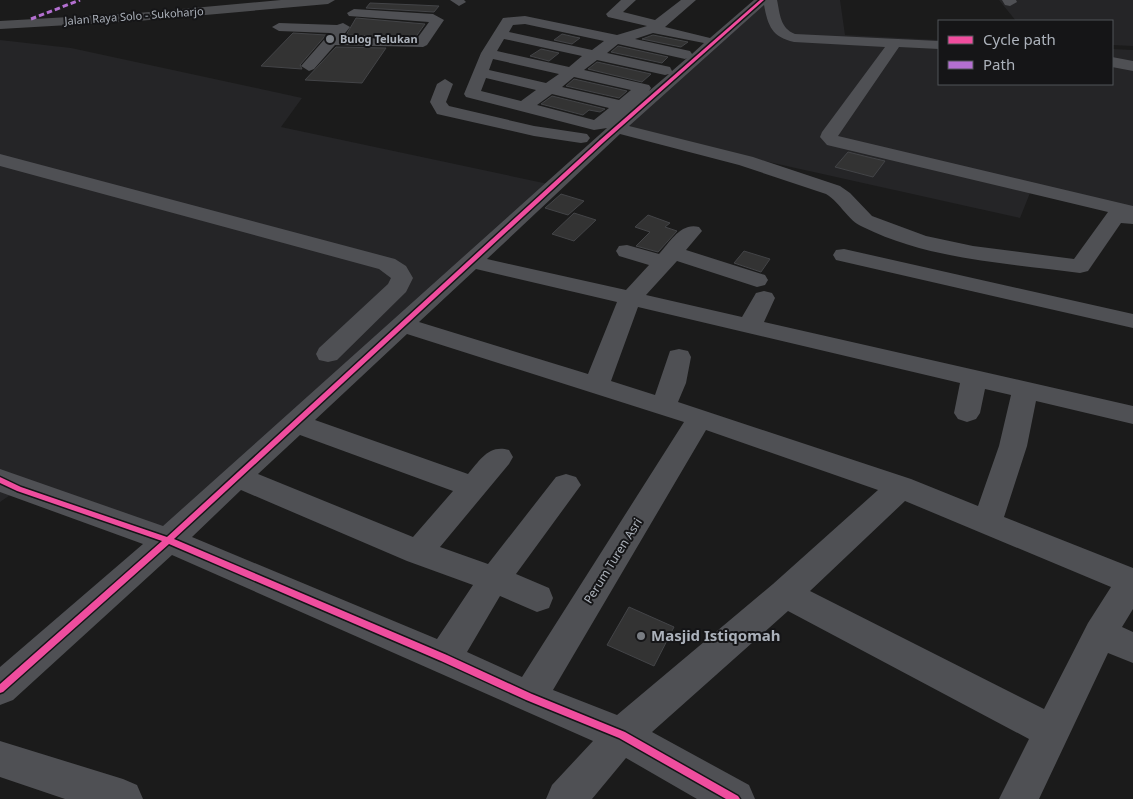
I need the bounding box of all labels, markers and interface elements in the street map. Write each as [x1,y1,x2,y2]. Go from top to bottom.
street label: Jalan Raya Solo - Sukoharjo [63,3,204,28]
legend [938,20,1113,85]
text: Cycle path [983,29,1056,49]
place label: Bulog Telukan [340,31,418,46]
marker: Bulog Telukan [324,33,336,45]
text: Path [983,54,1015,74]
street label: Perum Turen Asri [579,515,646,607]
place label: Masjid Istiqomah [651,625,781,645]
marker: Masjid Istiqomah [635,630,647,642]

